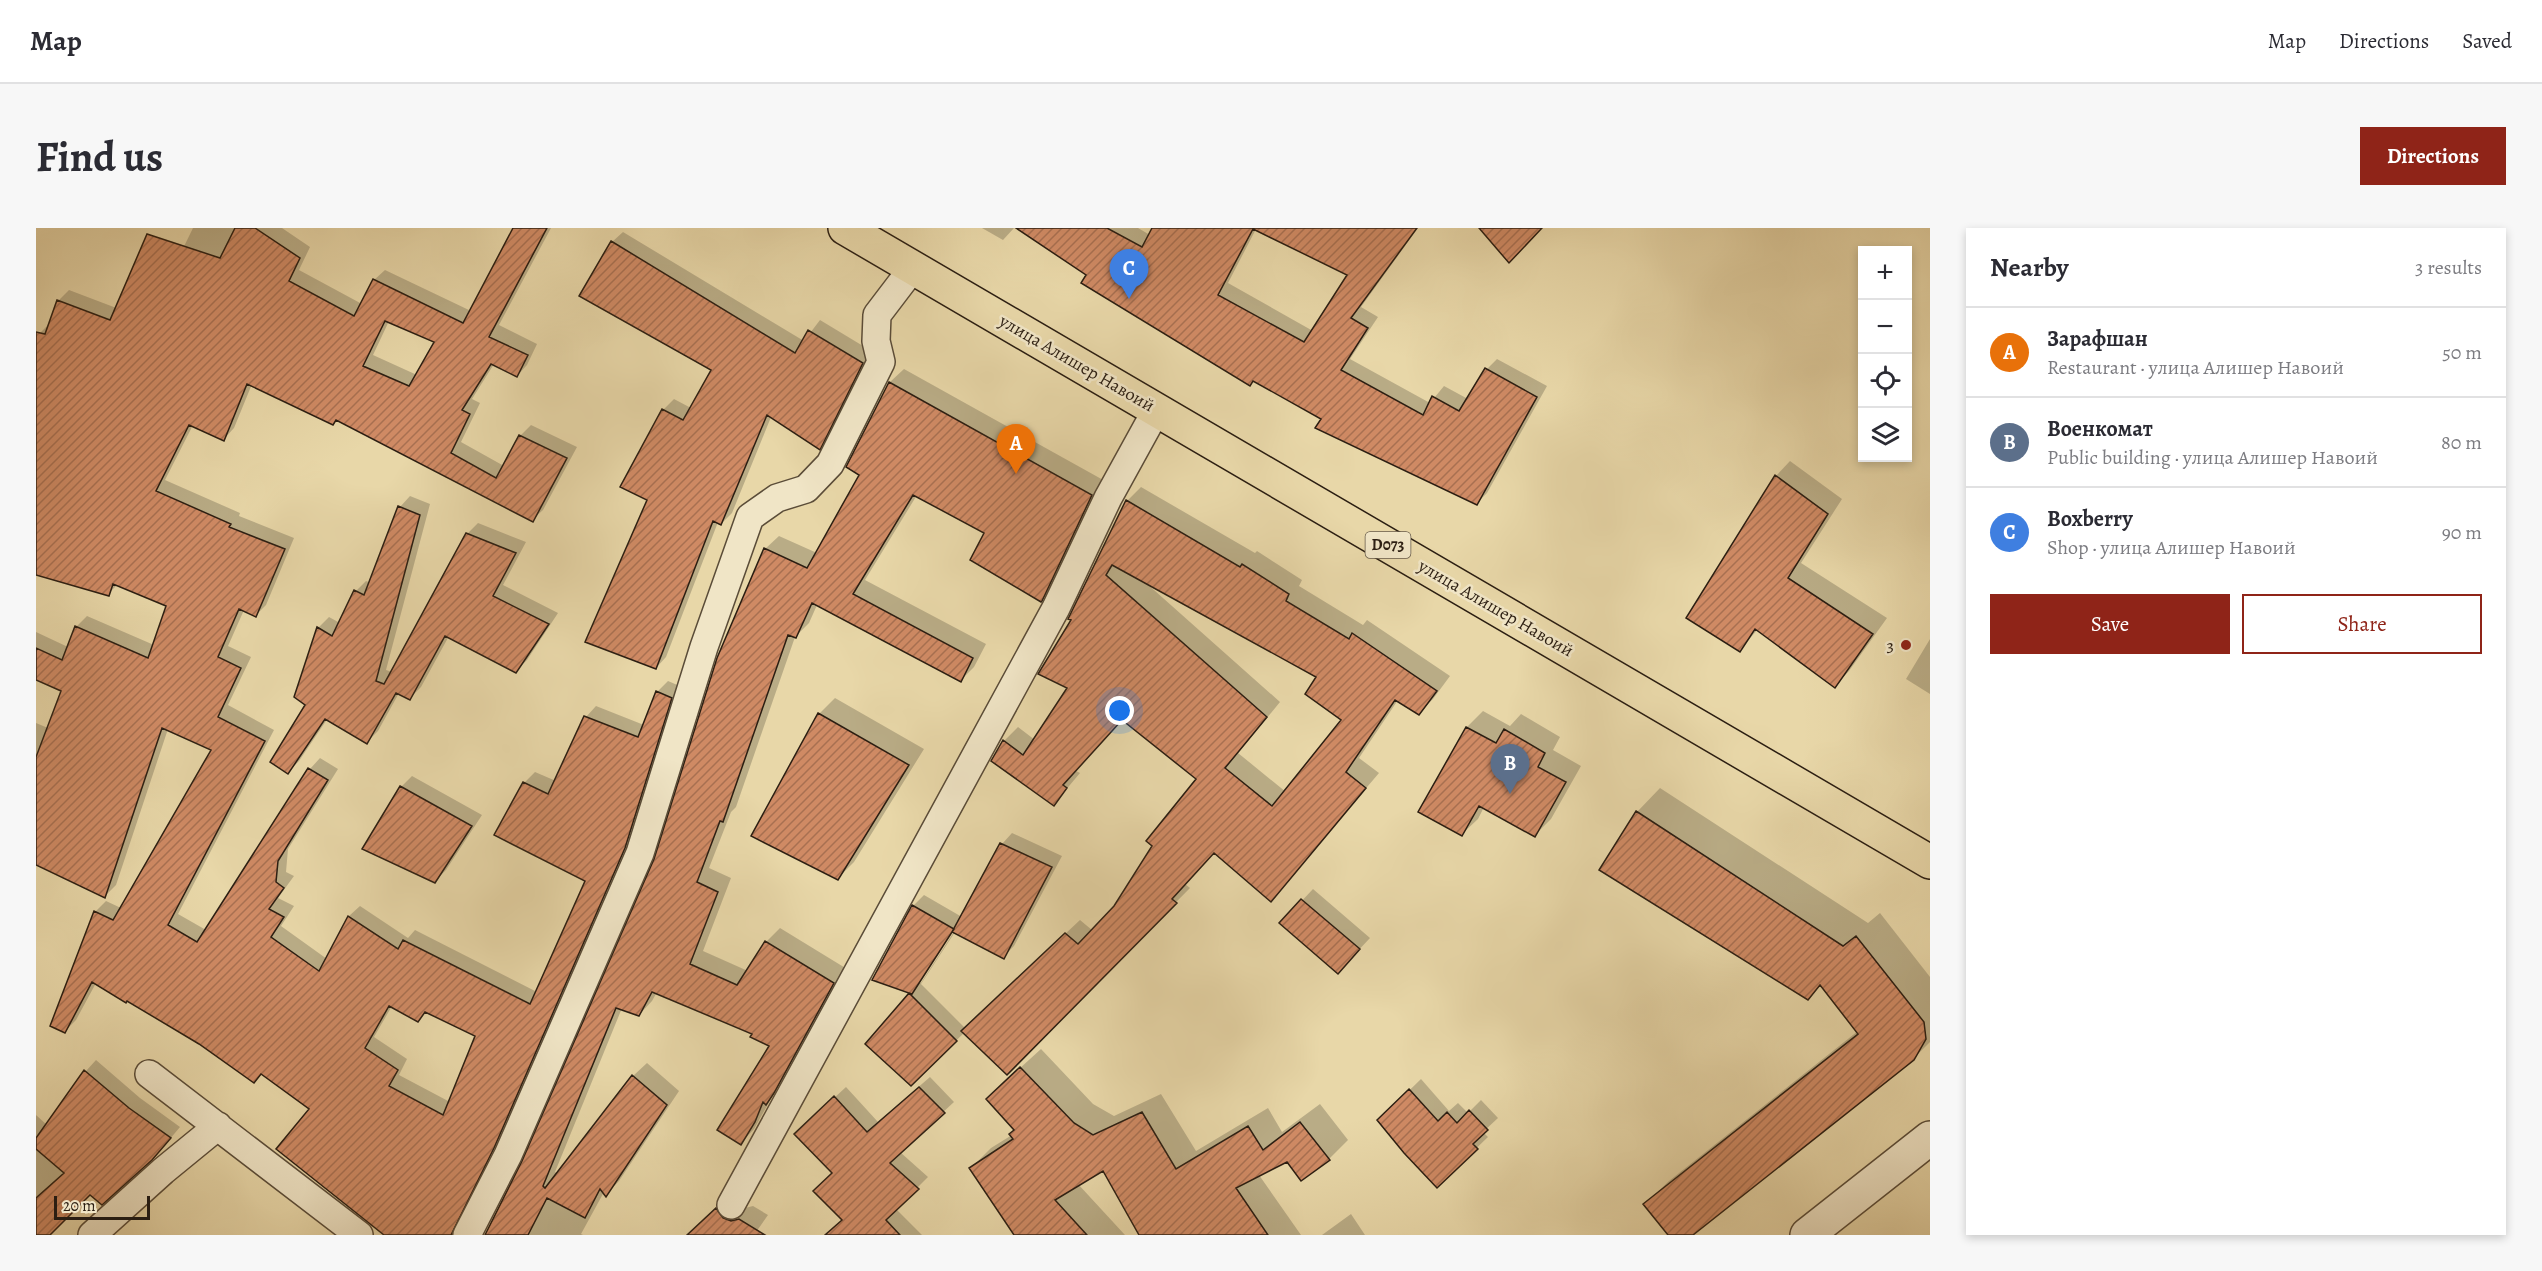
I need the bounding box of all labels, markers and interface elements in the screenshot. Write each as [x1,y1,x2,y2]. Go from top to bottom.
text: Map [30,22,82,60]
text: Map [2268,27,2306,55]
text: Directions [2339,27,2429,55]
text: Saved [2462,27,2512,55]
button: Directions [2360,127,2506,185]
text: Find us [36,128,163,185]
map controls [1858,246,1912,462]
button: + [1858,246,1912,300]
pin: C [1110,250,1148,299]
text: Nearby [1990,250,2069,285]
text: 3 results [2415,254,2482,281]
button: − [1858,300,1912,354]
street label: улица Алишер Навоий [994,308,1159,417]
text: Зарафшан [2047,324,2148,354]
text: A [2003,339,2016,366]
text: 50 m [2442,339,2482,366]
button: locate [1858,354,1912,408]
text: Restaurant · улица Алишер Навоий [2047,354,2344,381]
button: layers [1858,408,1912,462]
text: Военкомат [2047,414,2153,444]
pin: A [996,424,1036,474]
text: B [2003,429,2016,456]
text: 80 m [2441,429,2482,456]
text: Public building · улица Алишер Навоий [2047,444,2378,471]
text: Boxberry [2047,504,2133,534]
text: C [2003,519,2016,546]
text: 90 m [2442,519,2482,546]
road number: D073 [1366,532,1410,558]
text: Shop · улица Алишер Навоий [2047,534,2296,561]
street label: улица Алишер Навоий [1413,553,1578,662]
button: Save [1990,594,2230,654]
button: Share [2242,594,2482,654]
place label: 3 [1887,633,1894,657]
marker: 3 [1899,638,1913,652]
your location [1105,696,1134,725]
pin: B [1490,744,1530,794]
scale bar [54,1193,150,1220]
text: 20 m [63,1195,96,1217]

